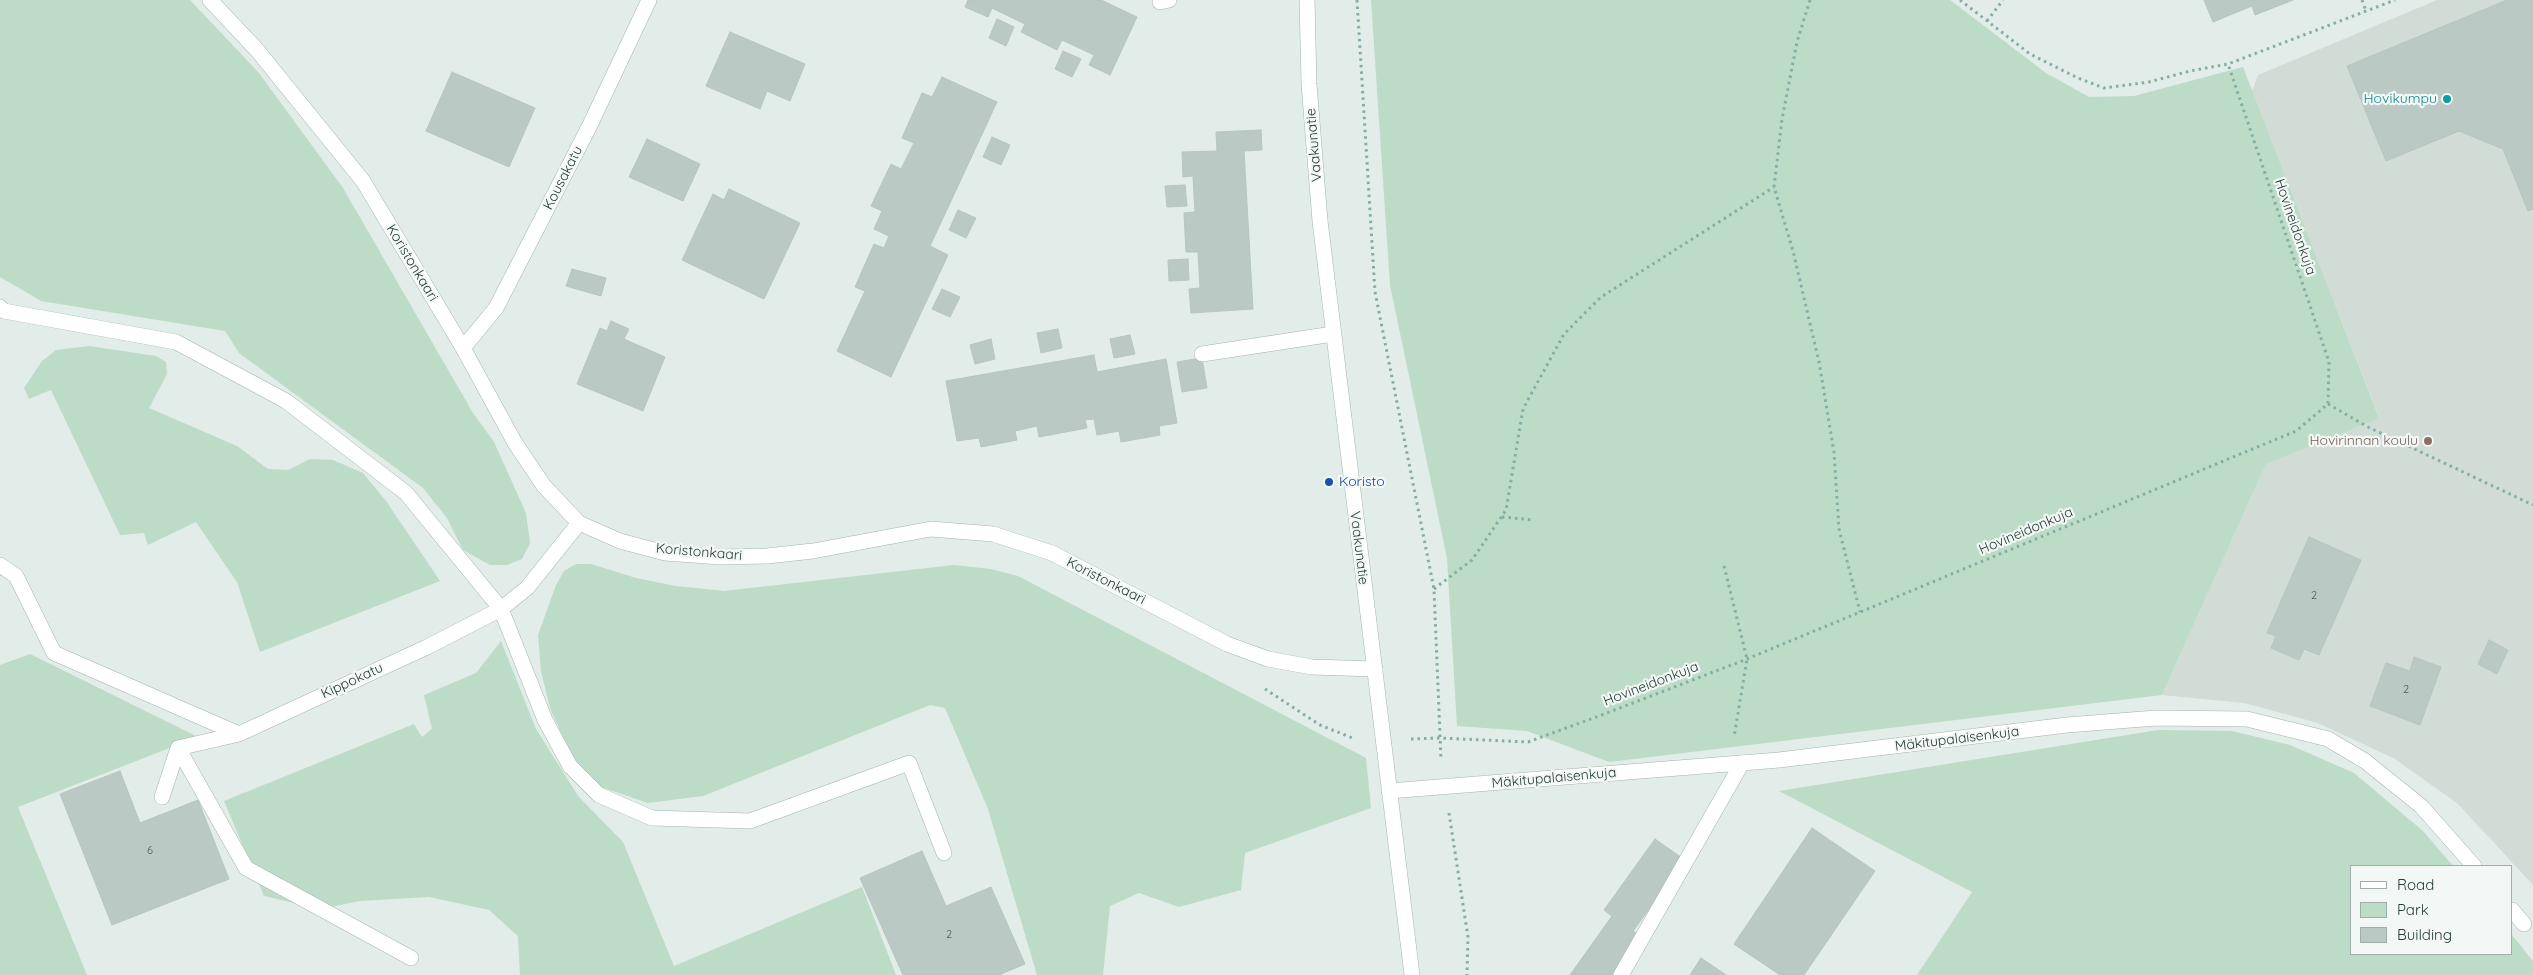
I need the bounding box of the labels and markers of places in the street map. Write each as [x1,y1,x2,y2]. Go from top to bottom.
place label: Hovikumpu [2364,91,2437,107]
marker: Hovikumpu [2441,93,2453,105]
place label: Hovirinnan koulu [2309,433,2418,449]
marker: Hovirinnan koulu [2422,435,2434,447]
place label: Koristo [1339,474,1385,490]
marker: Koristo [1323,476,1335,488]

